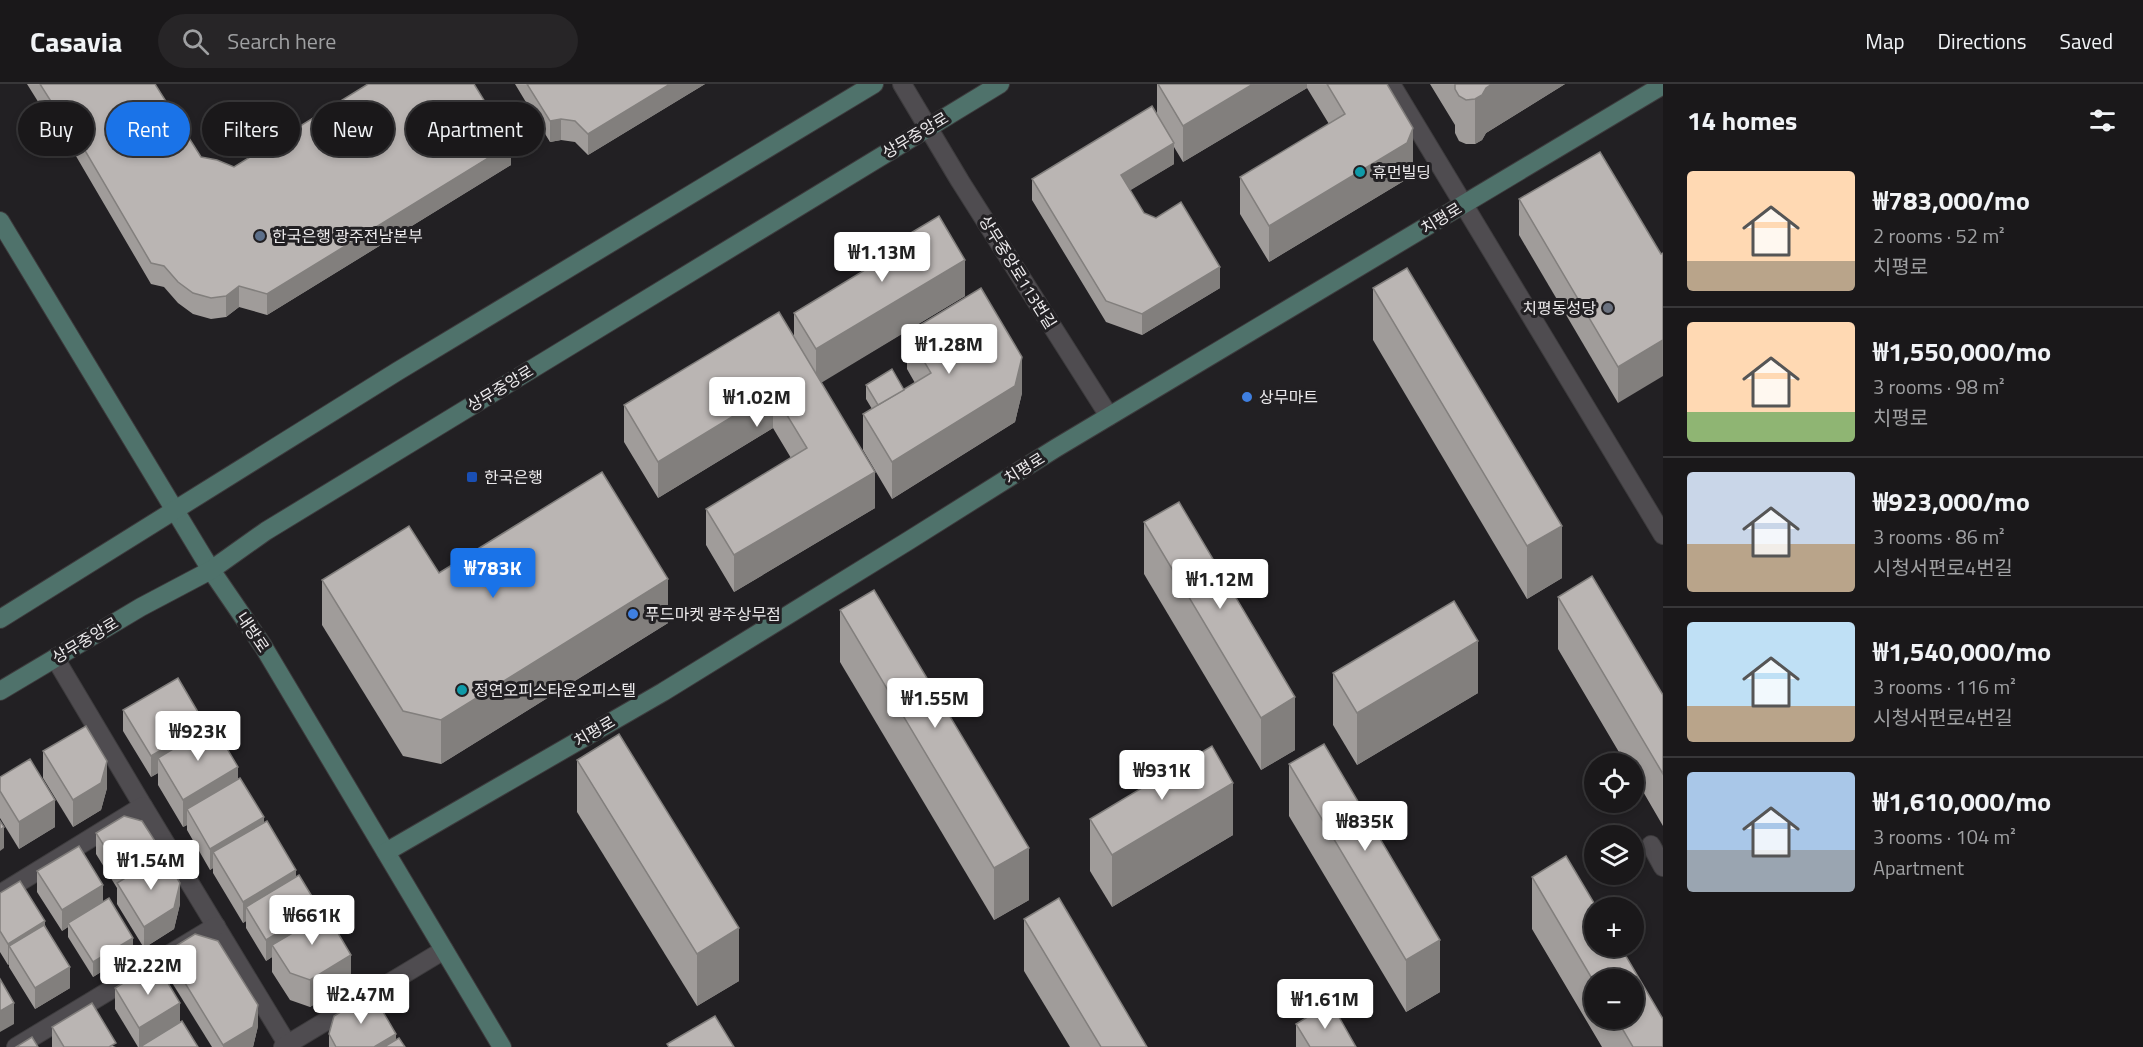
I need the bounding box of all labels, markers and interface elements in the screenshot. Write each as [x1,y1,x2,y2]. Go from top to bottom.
search box [158,14,578,68]
text: Casavia [30,20,122,63]
text: Search here [227,24,336,58]
icon: search [179,25,212,58]
text: Map [1865,25,1905,57]
text: Directions [1938,25,2027,57]
text: Saved [2060,25,2113,57]
text: 14 homes [1687,101,1797,140]
chip: Buy [18,102,94,156]
chip: Rent [106,102,190,156]
chip: Filters [202,102,300,156]
chip: New [312,102,394,156]
chip: Apartment [406,102,544,156]
icon: filters [2086,104,2119,137]
street label: 상무중앙로 [877,106,953,164]
place label: 휴먼빌딩 [1372,160,1431,184]
marker: 휴먼빌딩 [1353,165,1367,179]
text: ₩783,000/mo [1873,181,2030,220]
icon: home [1735,195,1807,267]
street label: 치평로 [1416,196,1466,240]
street label: 상무중앙로113번길 [973,211,1063,333]
text: 2 rooms · 52 m² [1873,220,2005,251]
place label: 한국은행 광주전남본부 [272,224,423,248]
marker: 한국은행 광주전남본부 [253,229,267,243]
pin: ₩1.13M [833,232,931,283]
text: ₩1.13M [848,236,916,267]
text: 치평로 [1873,251,1928,282]
place label: 치평동성당 [1522,296,1596,320]
marker: 치평동성당 [1601,301,1615,315]
pin: ₩1.28M [900,324,998,375]
text: ₩1.28M [915,328,983,359]
text: ₩1,550,000/mo [1873,332,2051,371]
icon: home [1735,346,1807,418]
street label: 상무중앙로 [462,359,538,417]
text: 3 rooms · 98 m² [1873,371,2005,402]
pin: ₩1.02M [708,377,806,428]
text: ₩1.02M [723,381,791,412]
place label: 상무마트 [1259,385,1318,409]
marker: 상무마트 [1240,390,1254,404]
text: 치평로 [1873,402,1928,433]
street label: 치평로 [999,446,1049,490]
place label: 한국은행 [484,465,543,489]
marker: 한국은행 [465,470,479,484]
text: ₩923,000/mo [1873,482,2030,521]
icon: home [1735,496,1807,568]
text: 3 rooms · 86 m² [1873,521,2005,552]
pin: ₩783K [451,548,535,599]
text: ₩783K [464,552,522,583]
text: 시청서편로4번길 [1873,552,2013,583]
pin: ₩1.12M [1171,559,1269,610]
text: ₩1.12M [1186,563,1254,594]
place label: 푸드마켓 광주상무점 [645,602,781,626]
street label: 내방로 [231,607,275,657]
marker: 푸드마켓 광주상무점 [626,607,640,621]
street label: 상무중앙로 [47,611,123,669]
text: ₩1,540,000/mo [1873,632,2051,671]
icon: home [1735,646,1807,718]
text: 3 rooms · 116 m² [1873,671,2016,702]
place label: 정연오피스타운오피스텔 [474,678,636,702]
pin: ₩1.55M [886,678,984,729]
text: ₩1.55M [901,682,969,713]
marker: 정연오피스타운오피스텔 [455,683,469,697]
text: 시청서편로4번길 [1873,702,2013,733]
street label: 치평로 [569,709,619,752]
pin: ₩923K [156,711,240,762]
text: ₩923K [169,715,227,746]
pin: ₩931K [1120,750,1204,801]
map controls [1584,753,1644,1029]
button: locate [1584,753,1644,813]
text: ₩931K [1133,754,1191,785]
text: ₩1,610,000/mo [1873,782,2051,821]
icon: home [1735,796,1807,868]
pin: ₩835K [1323,801,1407,852]
text: ₩835K [1336,805,1394,836]
text: 3 rooms · 104 m² [1873,821,2016,852]
button: layers [1584,825,1644,885]
pin: ₩1.54M [102,840,200,891]
text: ₩1.54M [117,844,185,875]
text: Apartment [1873,852,1964,883]
pin: ₩661K [270,895,354,946]
button: + [1584,897,1644,957]
text: ₩661K [283,899,341,930]
pin: ₩2.22M [99,945,197,996]
text: ₩2.22M [114,949,182,980]
button: − [1584,969,1644,1029]
pin: ₩2.47M [312,974,410,1025]
text: ₩2.47M [327,978,395,1009]
pin: ₩1.61M [1276,979,1374,1030]
text: ₩1.61M [1291,983,1359,1014]

